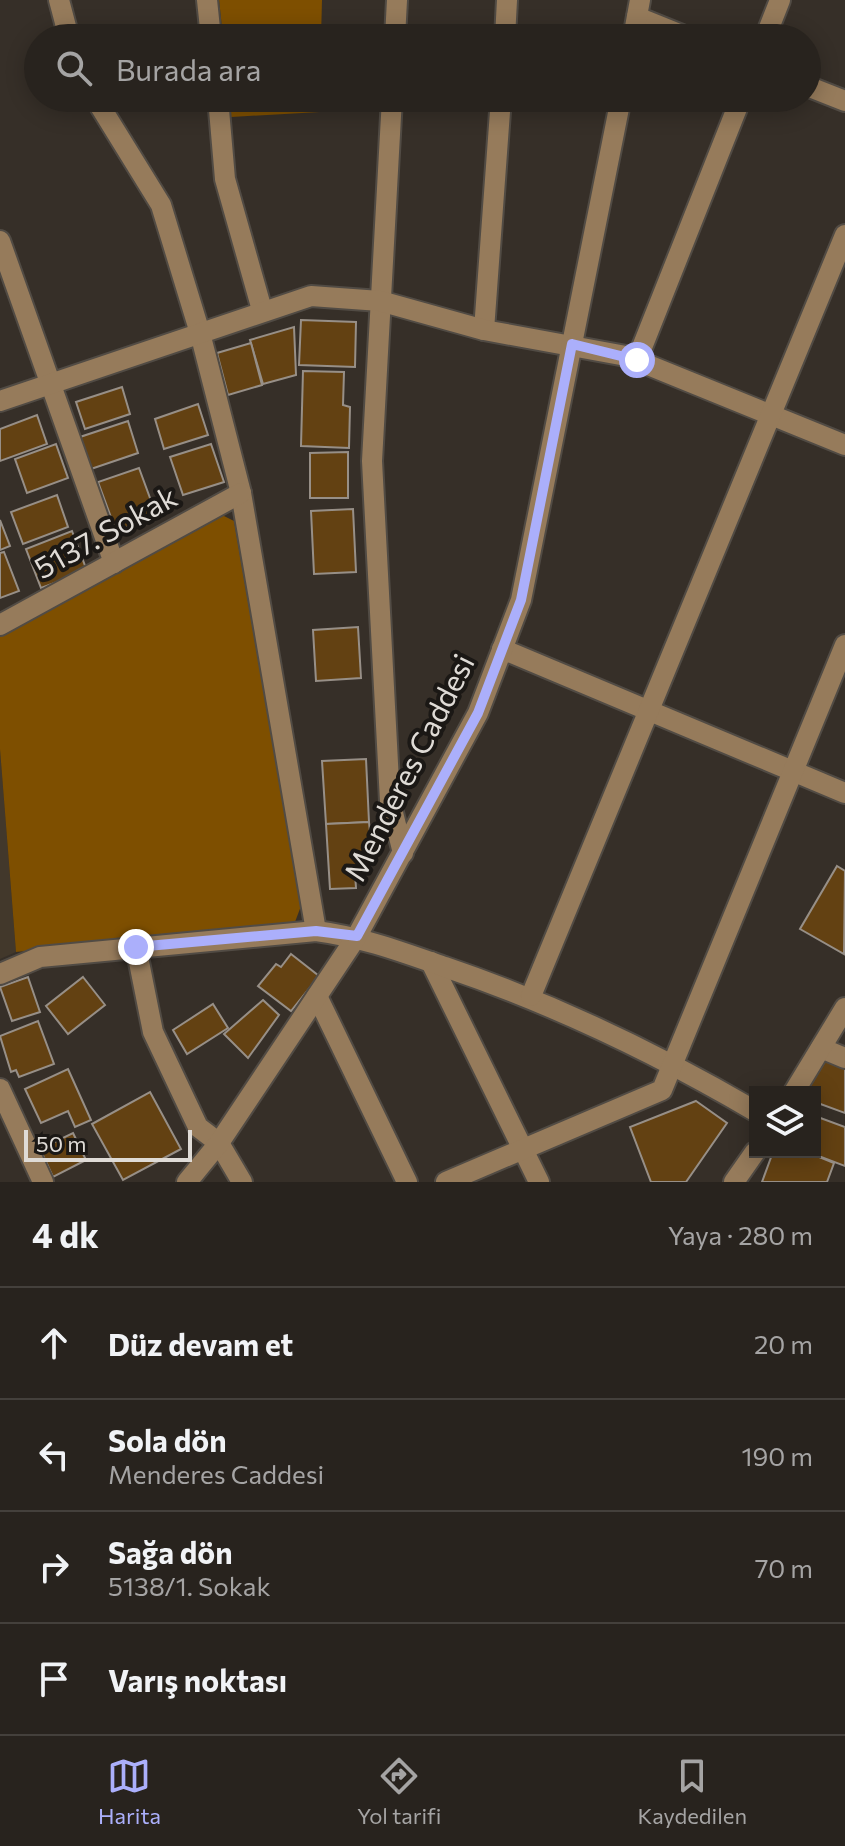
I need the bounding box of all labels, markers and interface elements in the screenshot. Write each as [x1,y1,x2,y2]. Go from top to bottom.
search box [24,24,821,112]
icon: search [52,46,96,90]
text: Burada ara [116,50,261,87]
route start [619,342,655,378]
street label: 5137. Sokak [27,476,183,585]
street label: Menderes Caddesi [335,647,481,886]
route end [118,929,154,965]
map controls [749,1086,821,1158]
button: layers [749,1086,821,1158]
scale bar [24,1126,192,1162]
text: 50 m [36,1130,86,1157]
text: 4 dk [32,1213,99,1255]
text: Yaya · 280 m [668,1219,813,1250]
icon: ahead [32,1321,76,1365]
text: Düz devam et [108,1325,293,1362]
text: 20 m [754,1328,813,1359]
text: Sola dön [108,1421,227,1458]
icon: left [32,1433,76,1477]
text: 190 m [741,1440,813,1471]
text: Menderes Caddesi [108,1458,324,1489]
text: Sağa dön [108,1533,233,1570]
icon: right [32,1545,76,1589]
text: 70 m [755,1552,813,1583]
text: 5138/1. Sokak [108,1570,271,1601]
icon: arrive [32,1657,76,1701]
text: Varış noktası [108,1661,287,1698]
tab: Harita [98,1754,161,1829]
tab: Yol tarifi [357,1754,441,1829]
tab: Kaydedilen [637,1754,747,1829]

